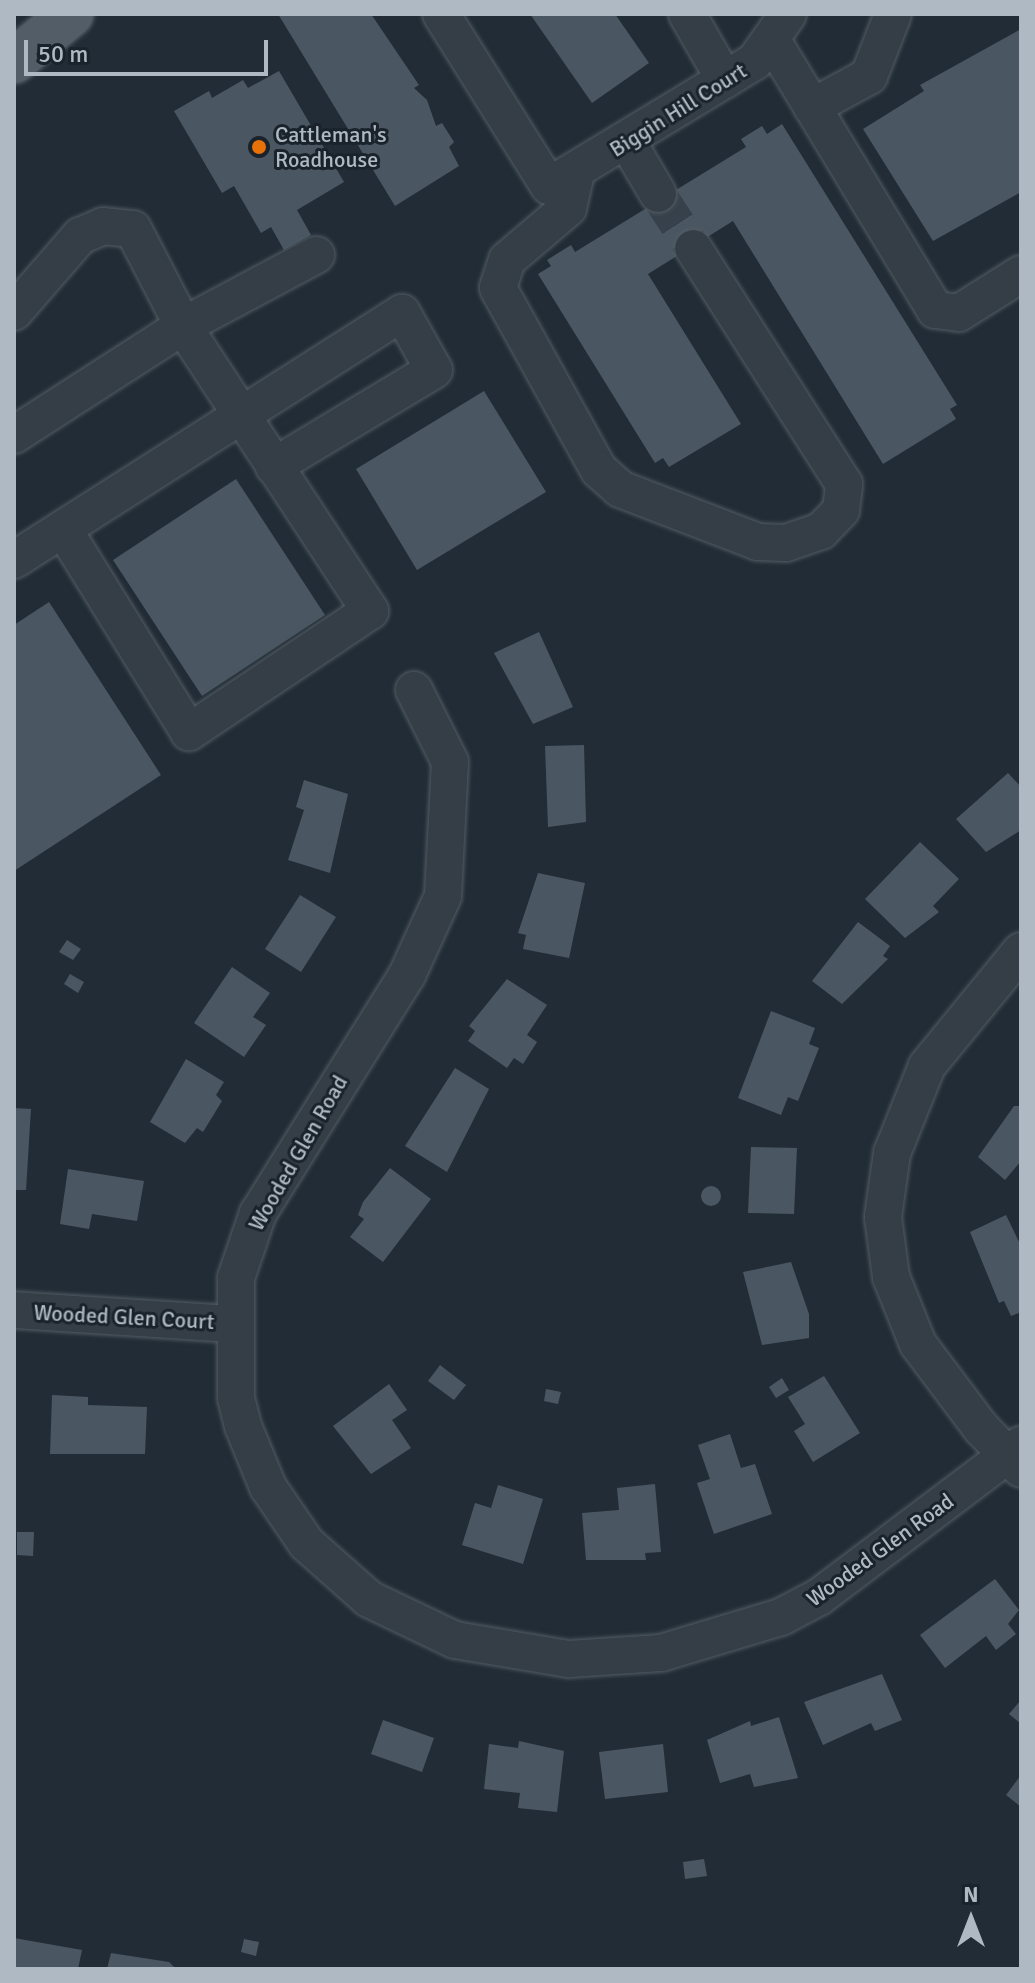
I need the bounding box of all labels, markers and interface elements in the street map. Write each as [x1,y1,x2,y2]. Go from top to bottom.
scale bar [28,24,272,74]
text: 50 m [38,39,88,69]
street label: Biggin Hill Court [605,57,751,163]
place label: Cattleman's Roadhouse [275,121,387,172]
marker: Cattleman's Roadhouse [250,138,268,156]
street label: Wooded Glen Road [243,1071,353,1235]
street label: Wooded Glen Court [33,1299,215,1335]
street label: Wooded Glen Road [801,1488,959,1612]
north arrow [931,1879,1011,1959]
text: N [963,1881,979,1908]

